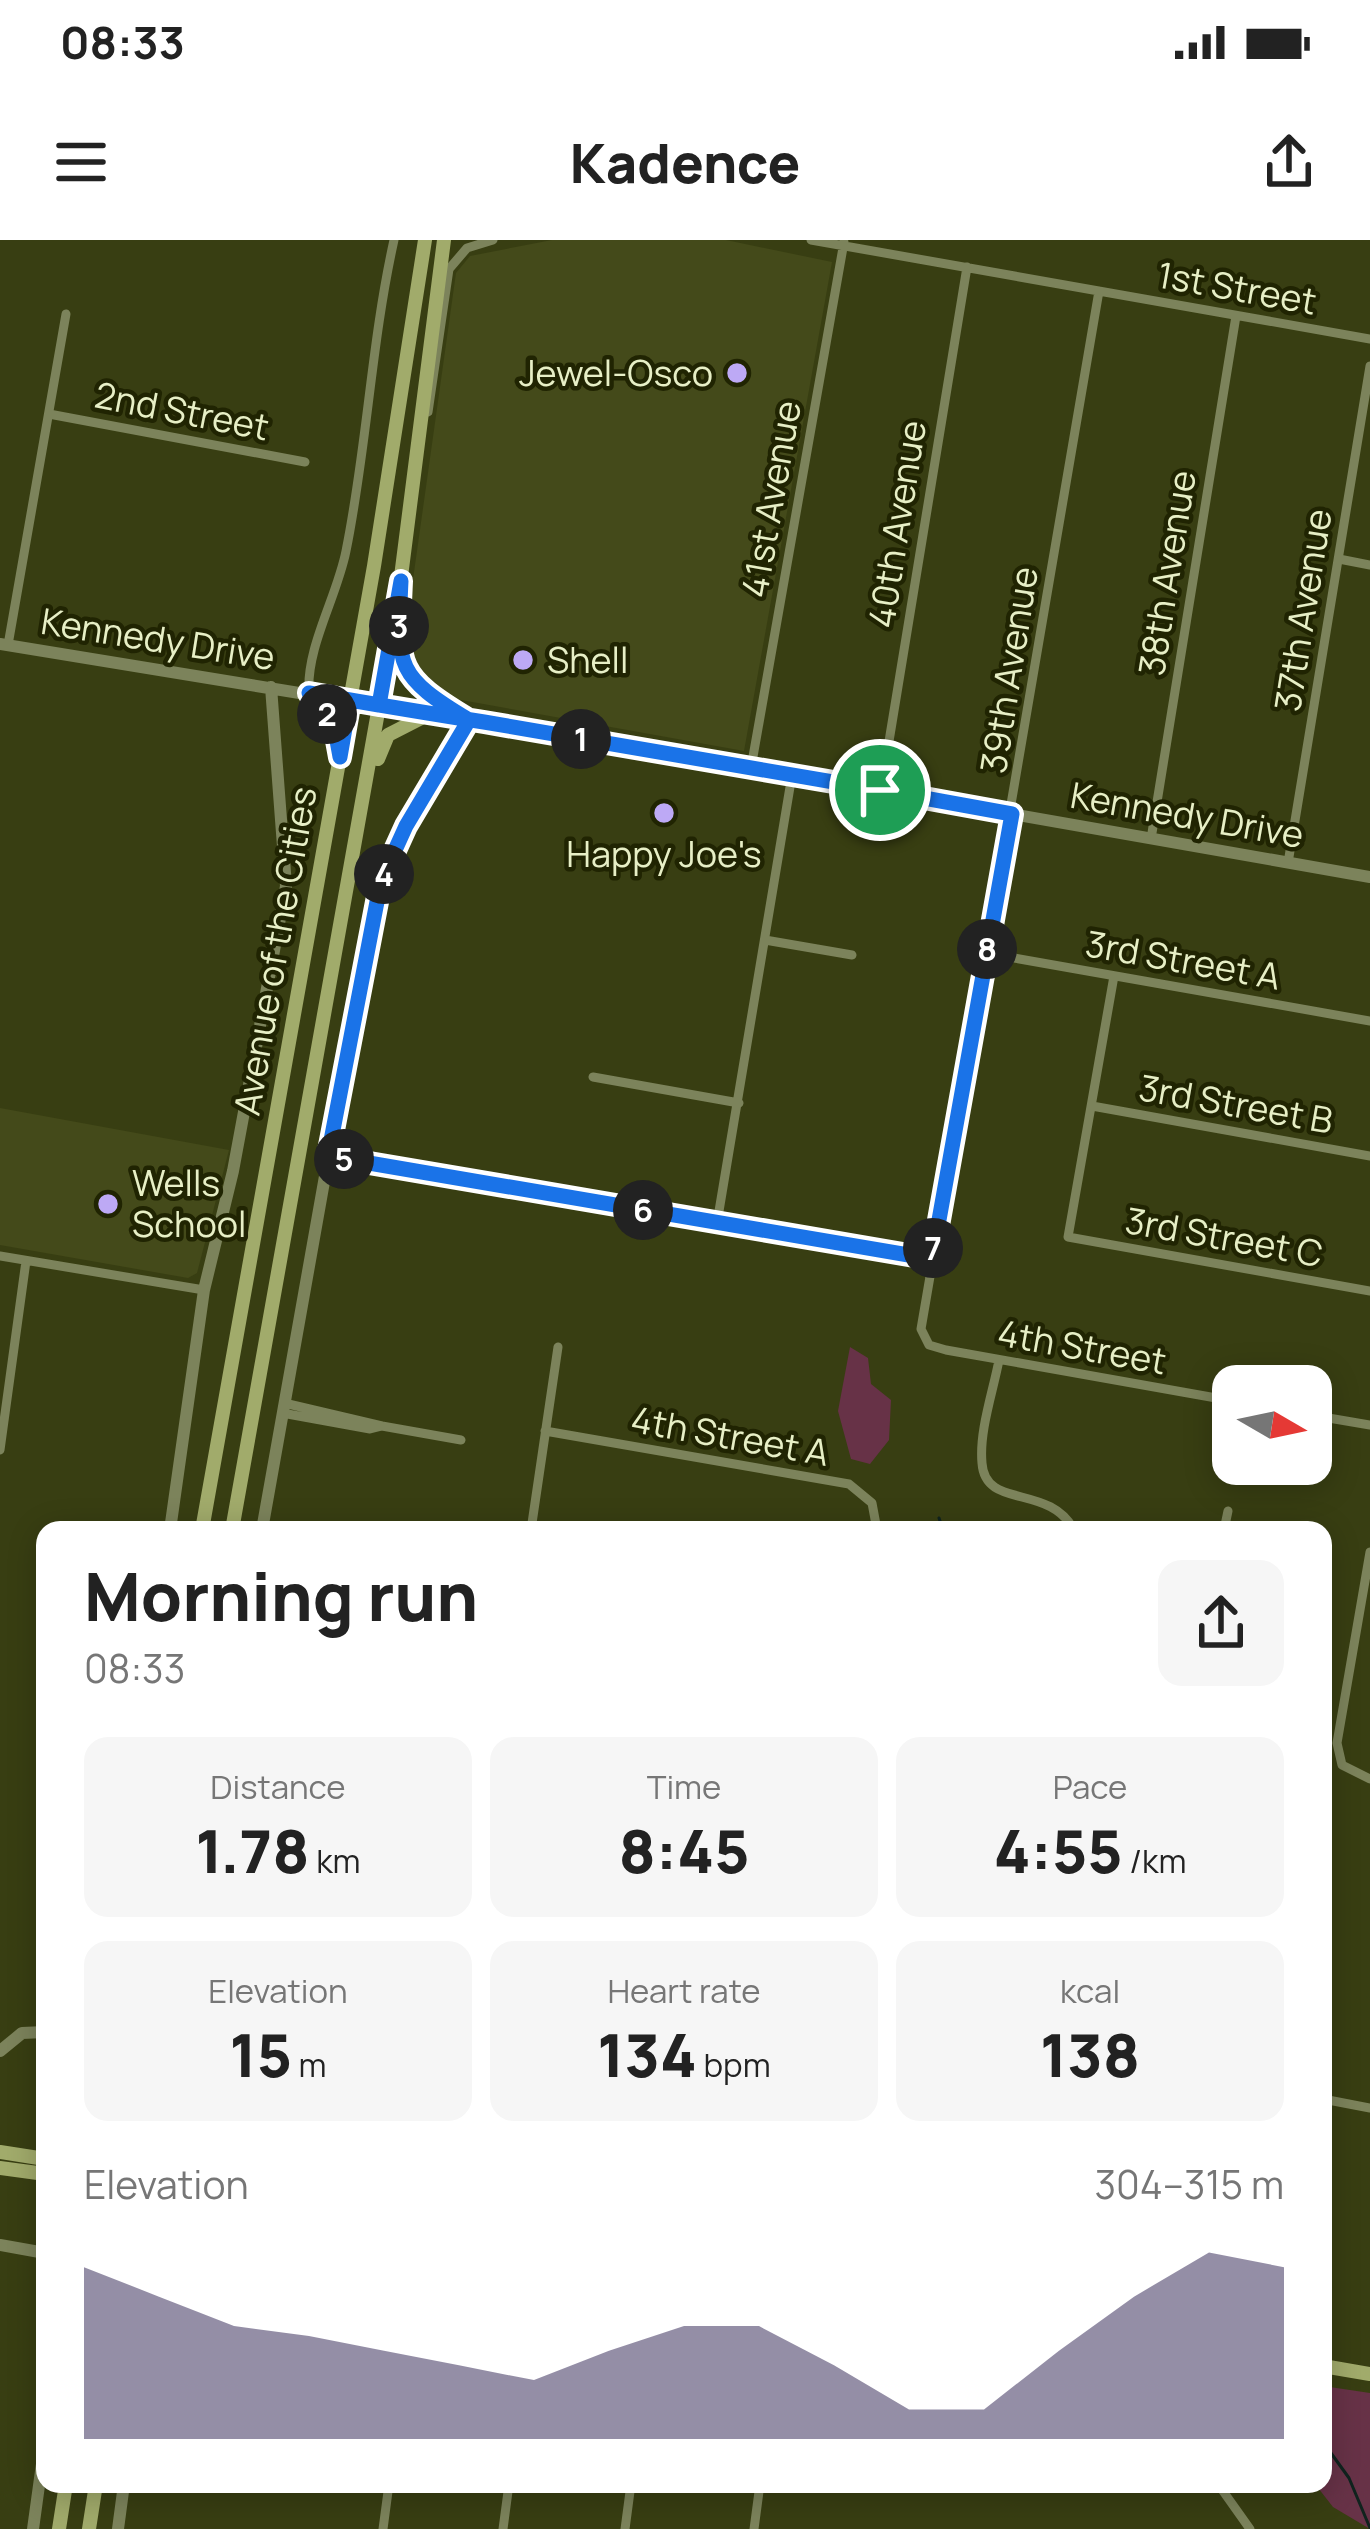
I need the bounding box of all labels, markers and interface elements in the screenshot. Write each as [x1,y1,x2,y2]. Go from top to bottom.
text: 08:33 [60,11,185,73]
text: Kadence [570,125,800,199]
icon: menu [48,129,114,195]
icon: share [1256,129,1322,195]
street label: 1st Street [1154,249,1320,326]
place label: Jewel-Osco [519,348,713,397]
marker: Jewel-Osco [724,360,750,386]
street label: 2nd Street [91,370,273,451]
street label: 41st Avenue [729,397,812,601]
street label: 40th Avenue [856,417,937,631]
street label: 38th Avenue [1126,467,1207,679]
street label: 37th Avenue [1262,505,1343,715]
street label: 39th Avenue [968,563,1049,777]
street label: Kennedy Drive [38,596,278,681]
pin: 3 [369,596,429,656]
text: 3 [389,603,409,648]
place label: Shell [547,635,628,684]
marker: Shell [510,647,536,673]
pin: 2 [297,684,357,744]
text: 2 [317,691,337,736]
pin: 1 [551,709,611,769]
text: 1 [574,716,588,761]
pin [829,739,931,841]
icon: arrive [847,757,913,823]
street label: Kennedy Drive [1067,770,1307,859]
street label: Avenue of the Cities [221,783,328,1119]
marker: Happy Joe's [651,800,677,826]
place label: Happy Joe's [566,829,762,878]
pin: 4 [354,844,414,904]
text: 4 [374,851,394,896]
street label: 3rd Street A [1082,918,1284,1001]
pin: 8 [957,919,1017,979]
text: 8 [977,926,997,971]
street label: 3rd Street B [1135,1062,1337,1145]
pin: 5 [314,1129,374,1189]
text: 5 [334,1136,354,1181]
place label: Wells School [132,1158,247,1248]
pin: 6 [613,1180,673,1240]
text: 6 [633,1187,653,1232]
marker: Wells School [95,1191,121,1217]
street label: 3rd Street C [1121,1195,1327,1278]
pin: 7 [903,1218,963,1278]
text: 7 [924,1225,942,1270]
street label: 4th Street [994,1308,1170,1385]
north arrow [1212,1365,1332,1485]
map controls [1212,1365,1332,1485]
street label: 4th Street A [627,1394,833,1477]
text: Morning run [84,1551,478,1641]
button: share [1158,1560,1284,1686]
text: 08:33 [84,1641,185,1695]
text: Distance [210,1764,346,1809]
text: Time [647,1764,721,1809]
text: Pace [1053,1764,1127,1809]
text: 1.78 [195,1809,310,1891]
text: 8:45 [618,1809,750,1891]
text: 4:55 [994,1809,1123,1891]
text: km [310,1838,361,1883]
text: /km [1123,1838,1186,1883]
text: Elevation [208,1968,348,2013]
text: Heart rate [607,1968,761,2013]
text: kcal [1060,1968,1120,2013]
text: 15 [229,2013,292,2095]
text: 134 [597,2013,697,2095]
text: 138 [1040,2013,1140,2095]
text: m [292,2042,327,2087]
text: bpm [697,2042,771,2087]
text: Elevation [84,2157,249,2211]
text: 304–315 m [1094,2157,1284,2211]

